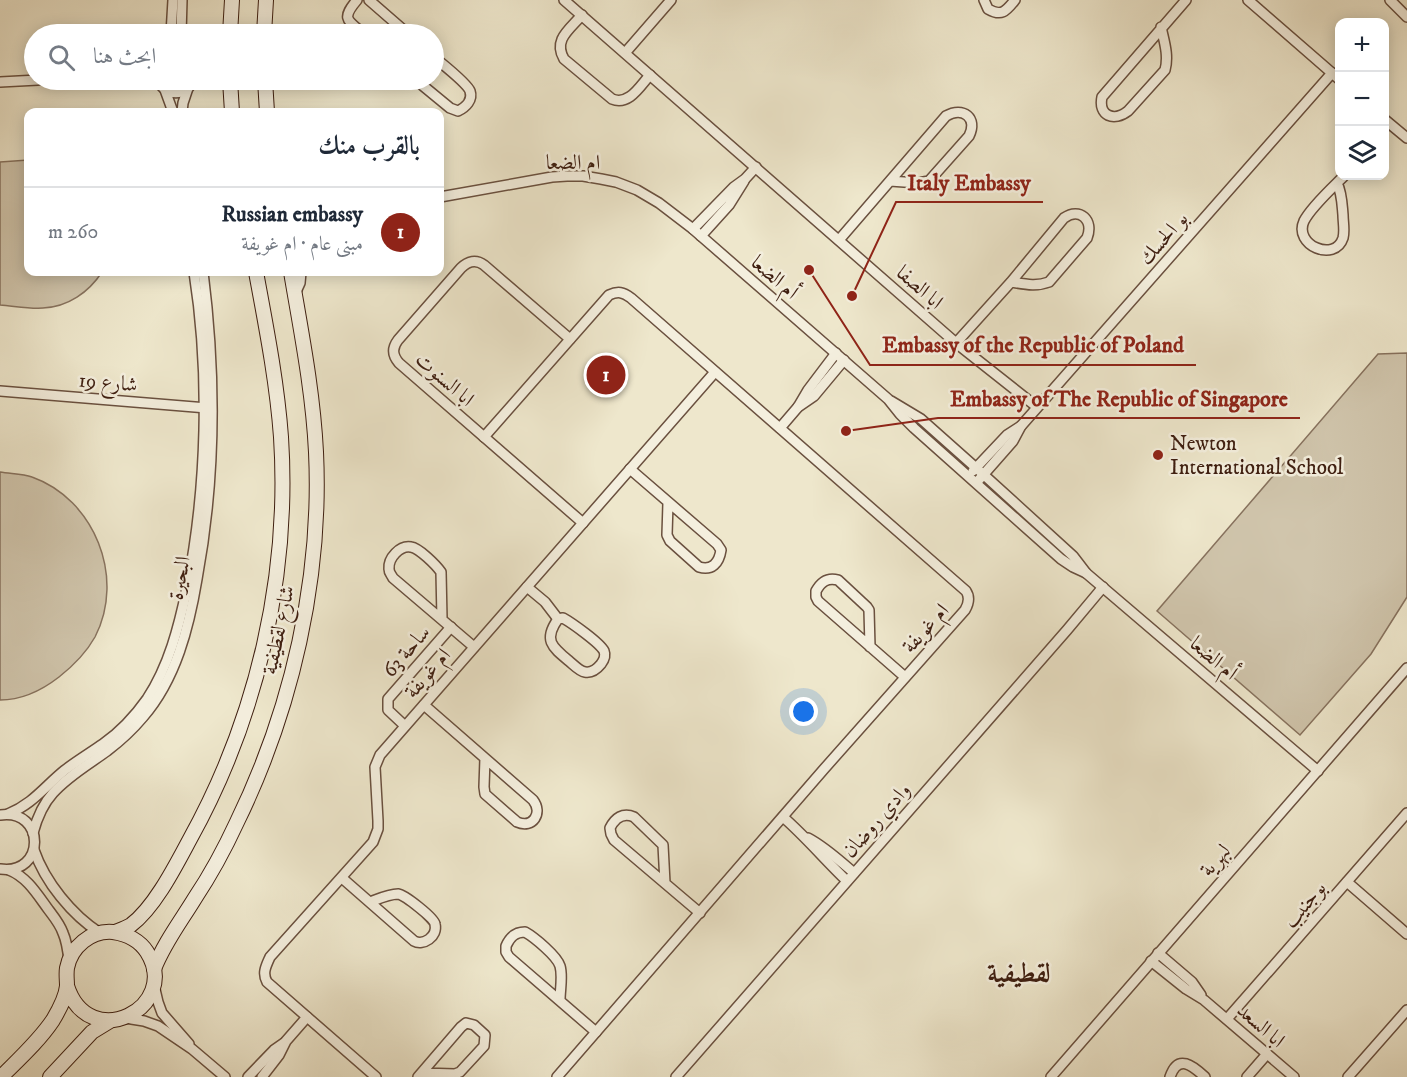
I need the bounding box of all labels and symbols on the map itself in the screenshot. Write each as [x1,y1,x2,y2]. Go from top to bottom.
street label: ام الضعا [546,150,600,180]
callout: Italy Embassy [896,162,1043,202]
text: Italy Embassy [907,170,1031,197]
street label: بو الحسك [1133,206,1194,271]
street label: أم الضعا [743,248,806,309]
street label: ابا الصفا [890,260,948,315]
callout: Embassy of the Republic of Poland [870,325,1196,365]
text: Embassy of the Republic of Poland [882,332,1185,359]
street label: ابا السنوت [409,347,479,412]
pin: 1 [586,352,626,398]
street label: شارع 19 [77,367,138,403]
callout: Embassy of The Republic of Singapore [938,378,1300,418]
text: Embassy of The Republic of Singapore [950,386,1288,413]
place label: Newton International School [1170,431,1344,481]
marker: Newton International School [1151,448,1165,462]
street label: البحيرة [163,554,197,602]
street label: شارع لقطيفية [257,583,305,678]
street label: ام غويفة [897,598,958,662]
street label: ساحة 63 [377,620,436,683]
street label: أم الضعا [1181,629,1245,689]
street label: ام غويفة [399,643,460,707]
your location [789,697,818,726]
street label: وادي روضان [837,778,918,865]
street label: لبهرية [1194,839,1237,882]
street label: بوجنيب [1277,876,1332,933]
district label: لقطيفية [987,957,1051,991]
street label: ابا السعد [1231,998,1290,1054]

